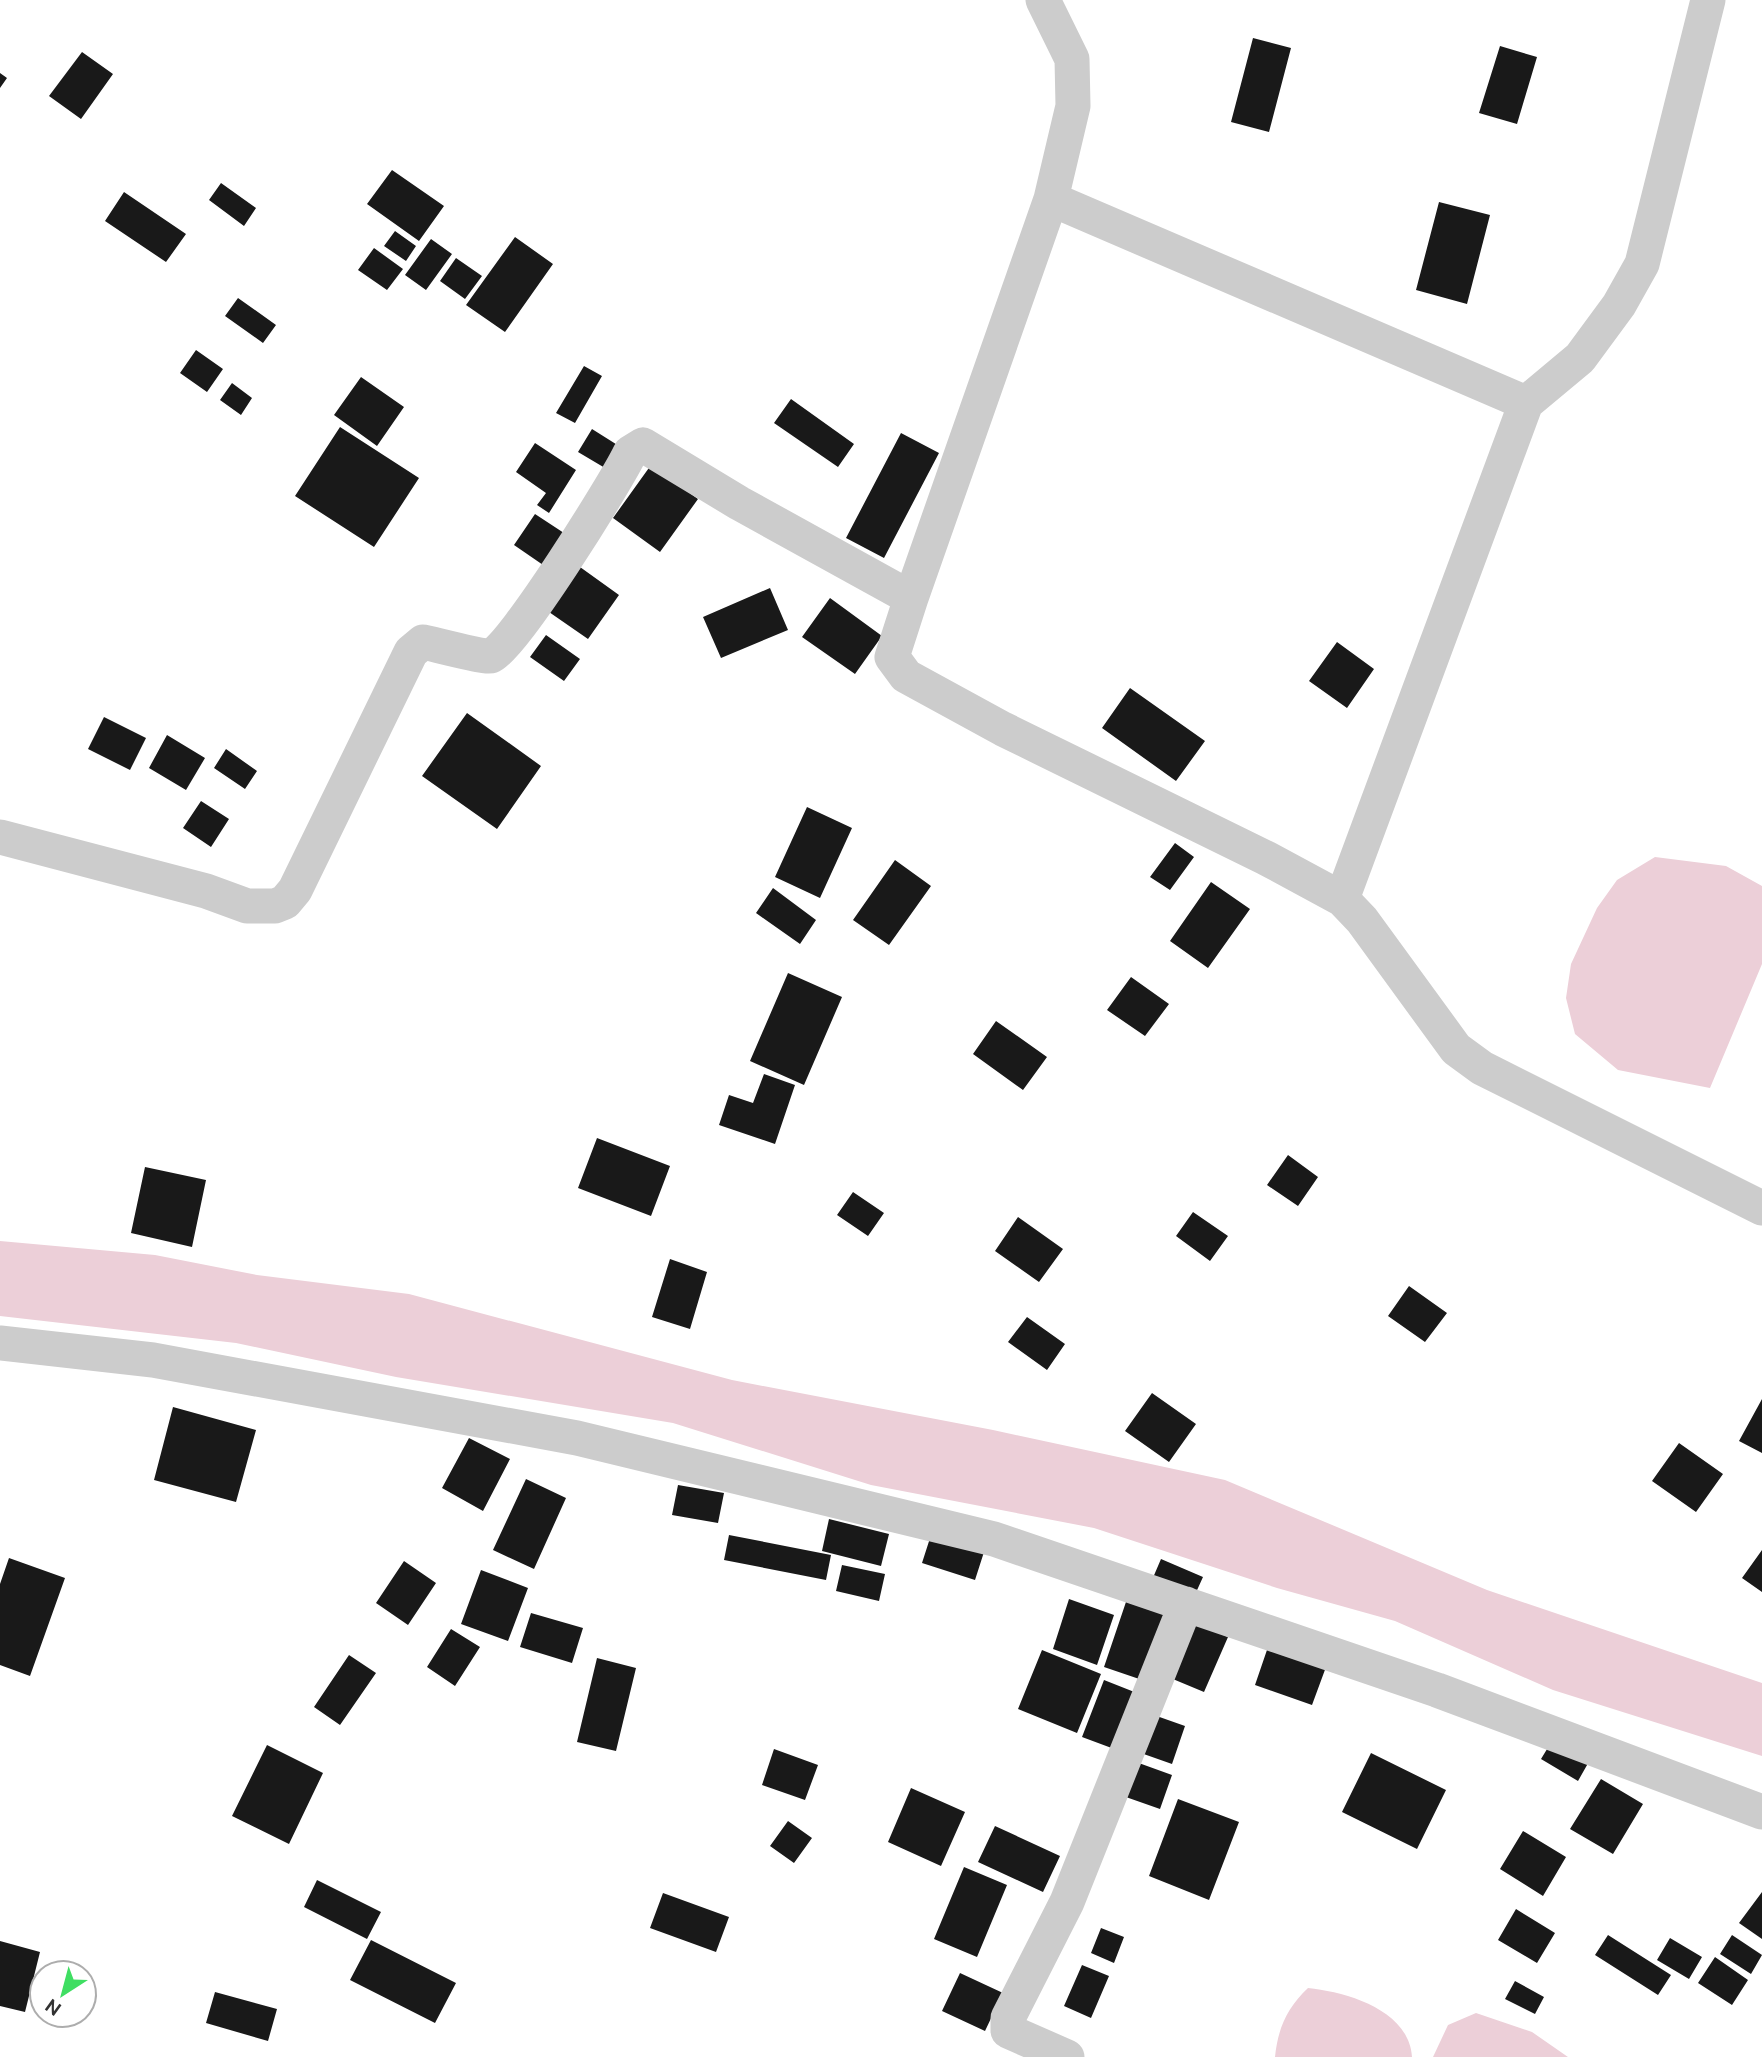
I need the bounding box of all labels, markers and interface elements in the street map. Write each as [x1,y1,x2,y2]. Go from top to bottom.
north arrow [28,1959,98,2029]
text: N [41,1995,65,2021]

